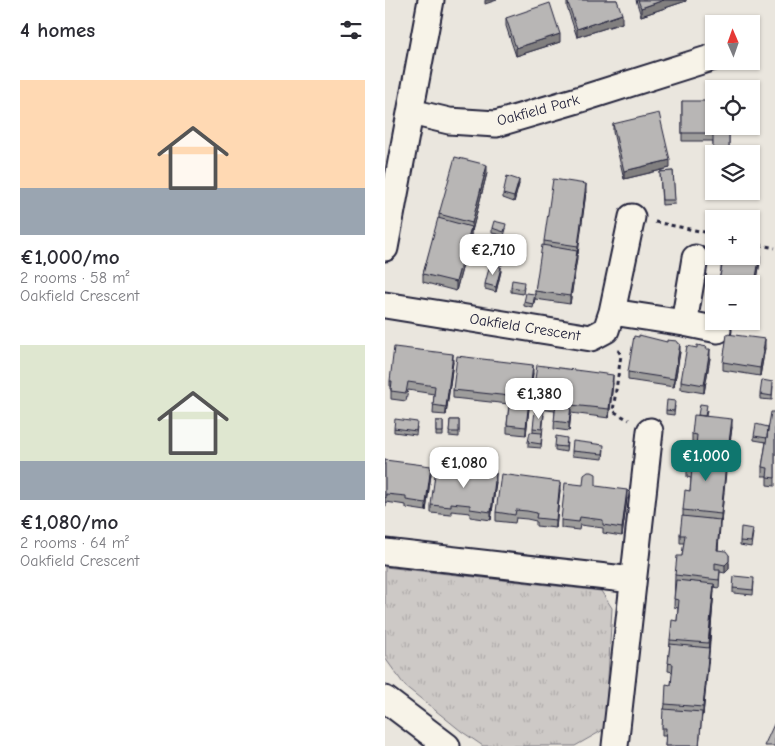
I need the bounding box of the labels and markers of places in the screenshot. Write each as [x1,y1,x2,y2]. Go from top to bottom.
pin: €2,710 [452,234,534,276]
pin: €1,380 [498,378,580,420]
pin: €1,000 [665,440,747,482]
pin: €1,080 [423,446,505,489]

